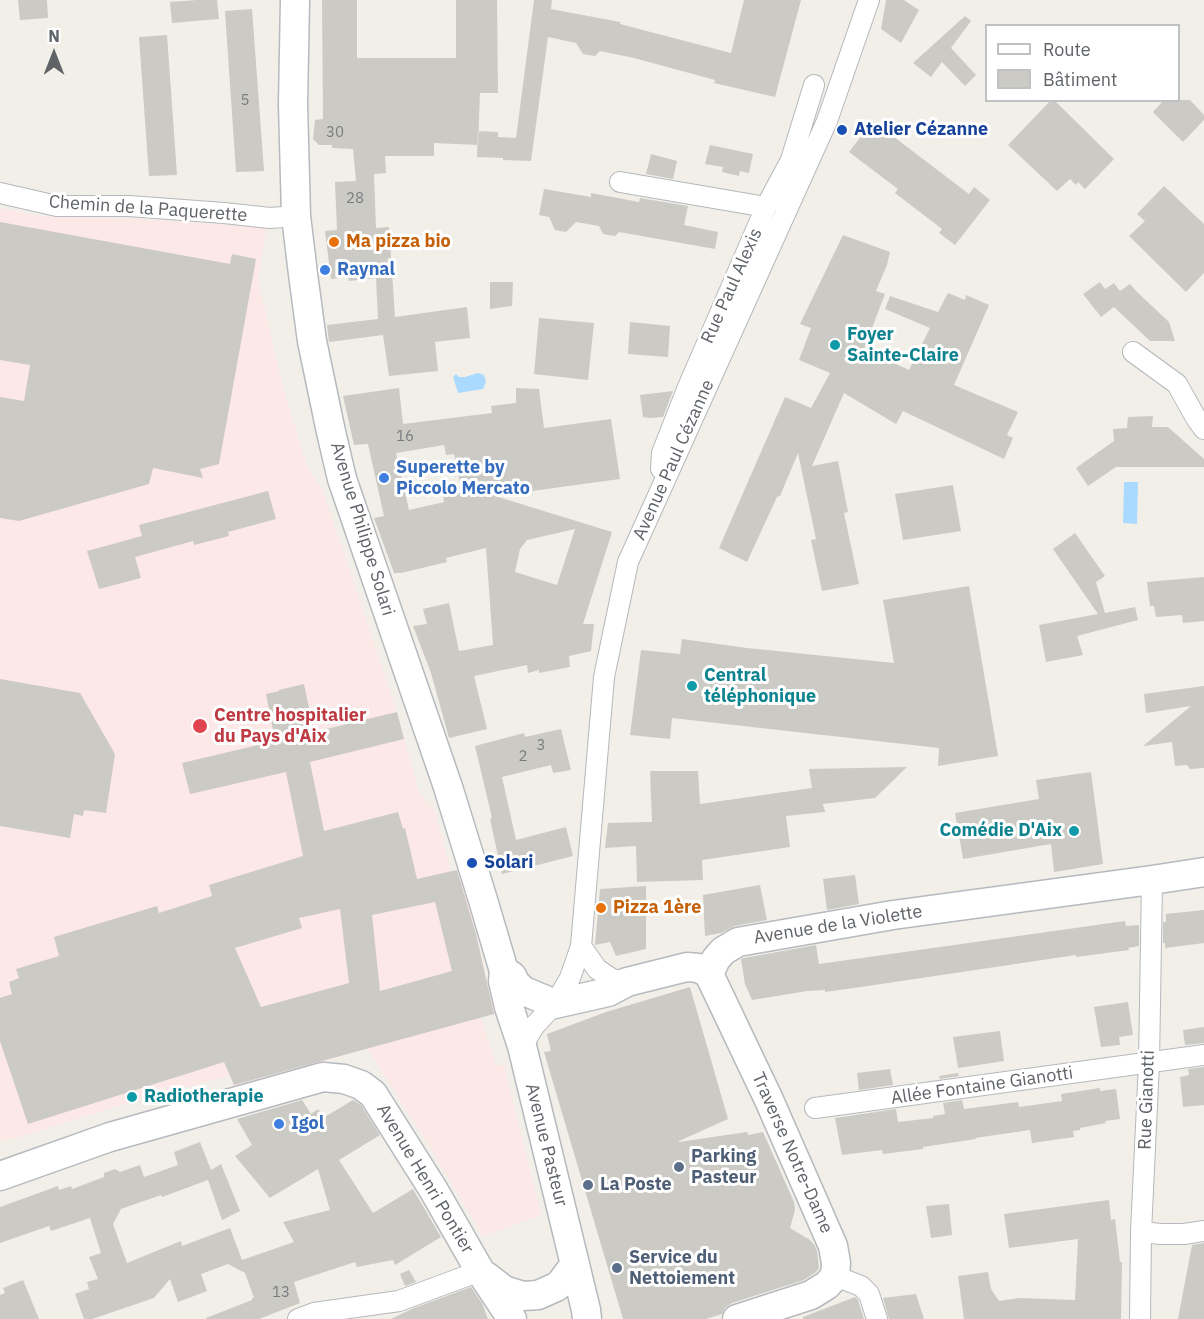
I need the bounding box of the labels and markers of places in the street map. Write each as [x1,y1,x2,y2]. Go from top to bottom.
place label: Atelier Cézanne [854,119,988,141]
marker: Atelier Cézanne [835,123,849,137]
place label: Ma pizza bio [346,231,451,253]
marker: Ma pizza bio [327,235,341,249]
place label: Raynal [337,259,395,281]
marker: Raynal [318,263,332,277]
place label: Foyer Sainte-Claire [847,324,959,366]
marker: Foyer Sainte-Claire [828,338,842,352]
place label: Superette by Piccolo Mercato [396,457,530,500]
marker: Superette by Piccolo Mercato [377,471,391,485]
place label: Central téléphonique [704,665,816,708]
marker: Central téléphonique [685,679,699,693]
place label: Centre hospitalier du Pays d'Aix [214,705,366,748]
marker: Centre hospitalier du Pays d'Aix [191,717,209,735]
place label: Comédie D'Aix [940,820,1062,842]
marker: Comédie D'Aix [1067,824,1081,838]
place label: Solari [484,852,533,874]
marker: Solari [465,856,479,870]
place label: Pizza 1ère [613,897,701,919]
marker: Pizza 1ère [594,901,608,915]
place label: Radiotherapie [144,1086,264,1108]
marker: Radiotherapie [125,1090,139,1104]
place label: Igol [291,1113,324,1135]
marker: Igol [272,1117,286,1131]
place label: Parking Pasteur [691,1146,757,1188]
marker: Parking Pasteur [672,1160,686,1174]
place label: La Poste [600,1174,672,1196]
marker: La Poste [581,1178,595,1192]
place label: Service du Nettoiement [629,1247,735,1290]
marker: Service du Nettoiement [610,1261,624,1275]

